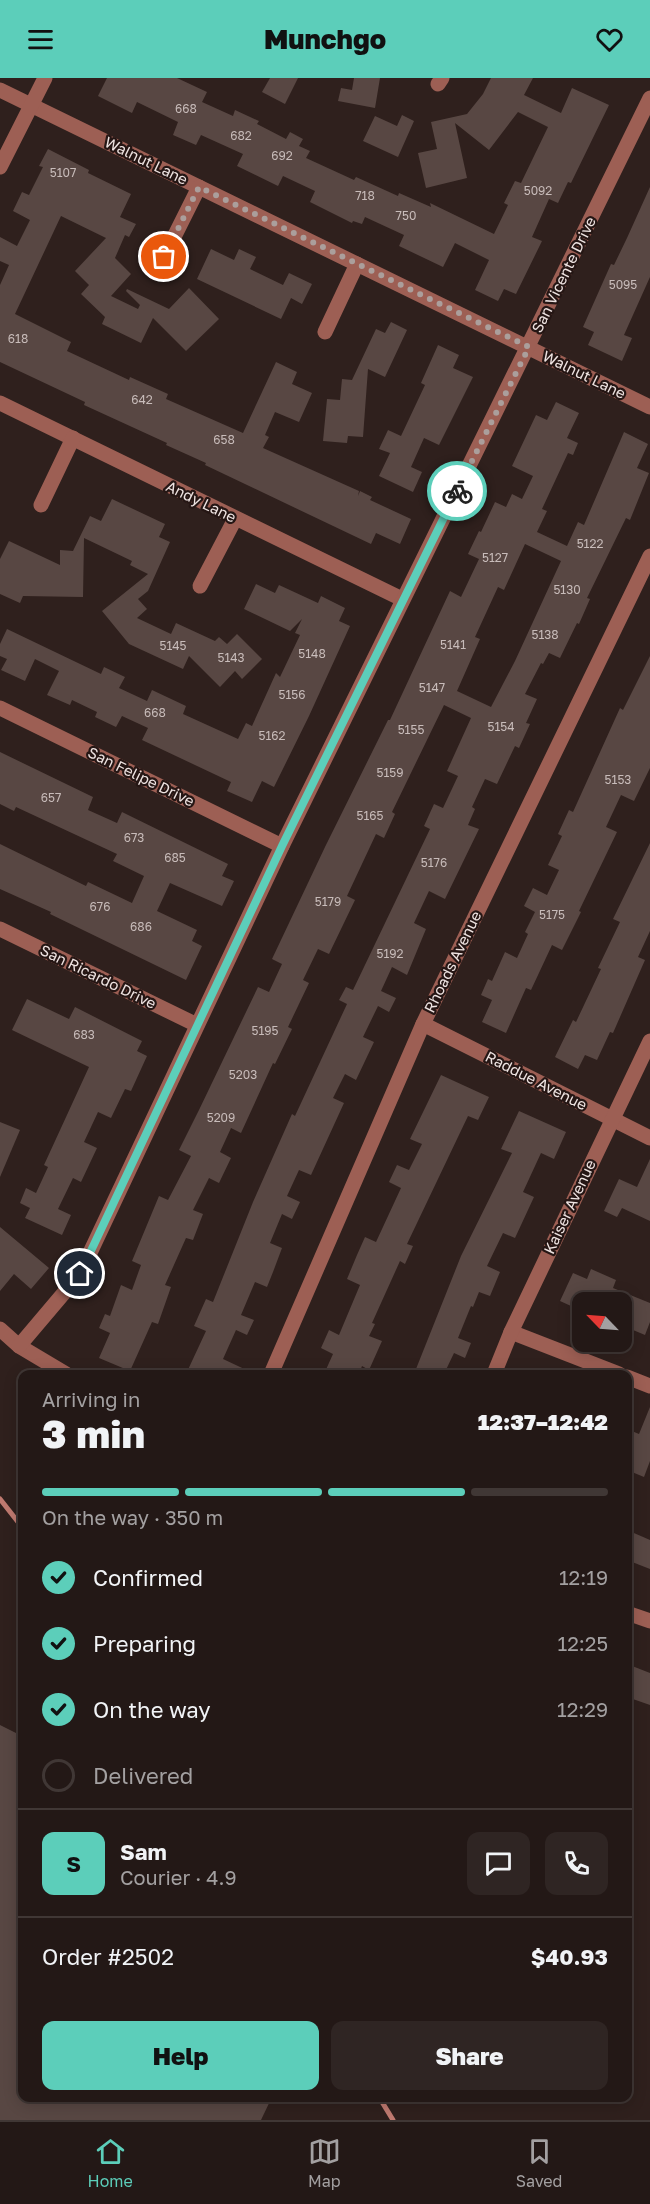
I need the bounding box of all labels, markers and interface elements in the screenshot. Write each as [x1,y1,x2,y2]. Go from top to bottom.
icon: menu [24,23,57,56]
text: Munchgo [264,23,386,55]
icon: heart [593,23,626,56]
house number: 668 [175,101,197,116]
house number: 682 [230,128,252,143]
street label: Walnut Lane [102,132,191,188]
house number: 692 [271,148,293,163]
house number: 5107 [50,165,76,180]
house number: 5092 [524,183,552,198]
house number: 718 [355,188,375,203]
house number: 750 [396,208,416,223]
street label: San Vicente Drive [527,213,599,335]
pin [138,231,189,282]
icon: bag [147,240,180,273]
house number: 5095 [609,277,637,292]
house number: 618 [8,331,28,346]
street label: Walnut Lane [540,346,629,402]
house number: 642 [131,392,153,407]
house number: 658 [213,432,235,447]
courier [427,461,487,521]
icon: bike [441,475,474,508]
street label: Andy Lane [163,476,240,526]
house number: 5122 [577,536,603,551]
house number: 5127 [482,550,508,565]
house number: 5130 [553,582,581,597]
house number: 5138 [531,627,559,642]
house number: 5141 [440,637,466,652]
house number: 5145 [159,638,187,653]
house number: 5148 [298,646,326,661]
house number: 5143 [217,650,245,665]
house number: 5147 [419,680,445,695]
house number: 5156 [278,687,306,702]
house number: 668 [144,705,166,720]
house number: 5154 [487,719,515,734]
house number: 5155 [398,722,424,737]
house number: 5162 [258,728,286,743]
street label: San Felipe Drive [85,743,198,810]
house number: 5159 [376,765,404,780]
house number: 5153 [605,772,631,787]
house number: 657 [41,790,61,805]
house number: 5165 [356,808,384,823]
house number: 673 [124,830,144,845]
house number: 685 [164,850,186,865]
house number: 5176 [421,855,447,870]
house number: 5179 [315,894,341,909]
house number: 676 [90,899,110,914]
house number: 5175 [539,907,565,922]
street label: Rhoads Avenue [420,908,485,1015]
house number: 686 [130,919,152,934]
street label: San Ricardo Drive [38,940,160,1012]
house number: 5192 [376,946,404,961]
house number: 5195 [251,1023,279,1038]
house number: 683 [73,1027,95,1042]
street label: Raddue Avenue [483,1047,590,1114]
house number: 5203 [229,1067,257,1082]
house number: 5209 [207,1110,235,1125]
street label: Kaiser Avenue [539,1156,599,1257]
pin [54,1248,105,1299]
icon: home [63,1257,96,1290]
north arrow [572,1292,632,1352]
map controls [572,1292,632,1352]
text: Arriving in [42,1387,140,1411]
text: 12:37–12:42 [478,1408,608,1435]
text: 3 min [42,1410,145,1457]
text: On the way · 350 m [42,1505,223,1529]
icon: check [42,1561,75,1594]
text: Confirmed [93,1564,203,1591]
text: 12:19 [559,1565,608,1589]
icon: check [42,1627,75,1660]
text: Preparing [93,1630,196,1657]
text: 12:25 [558,1631,608,1655]
icon: check [42,1693,75,1726]
text: On the way [93,1696,211,1723]
text: 12:29 [557,1697,608,1721]
text: Delivered [93,1762,193,1789]
button: chat [467,1832,530,1895]
button: phone [545,1832,608,1895]
text: Sam [120,1838,167,1865]
text: S [66,1850,81,1877]
text: Courier · 4.9 [120,1865,237,1889]
text: Order #2502 [42,1943,174,1970]
text: $40.93 [531,1943,608,1970]
button: Help [42,2021,319,2090]
button: Share [331,2021,608,2090]
tab: Home [88,2135,133,2191]
tab: Map [308,2135,341,2191]
tab: Saved [516,2135,562,2191]

